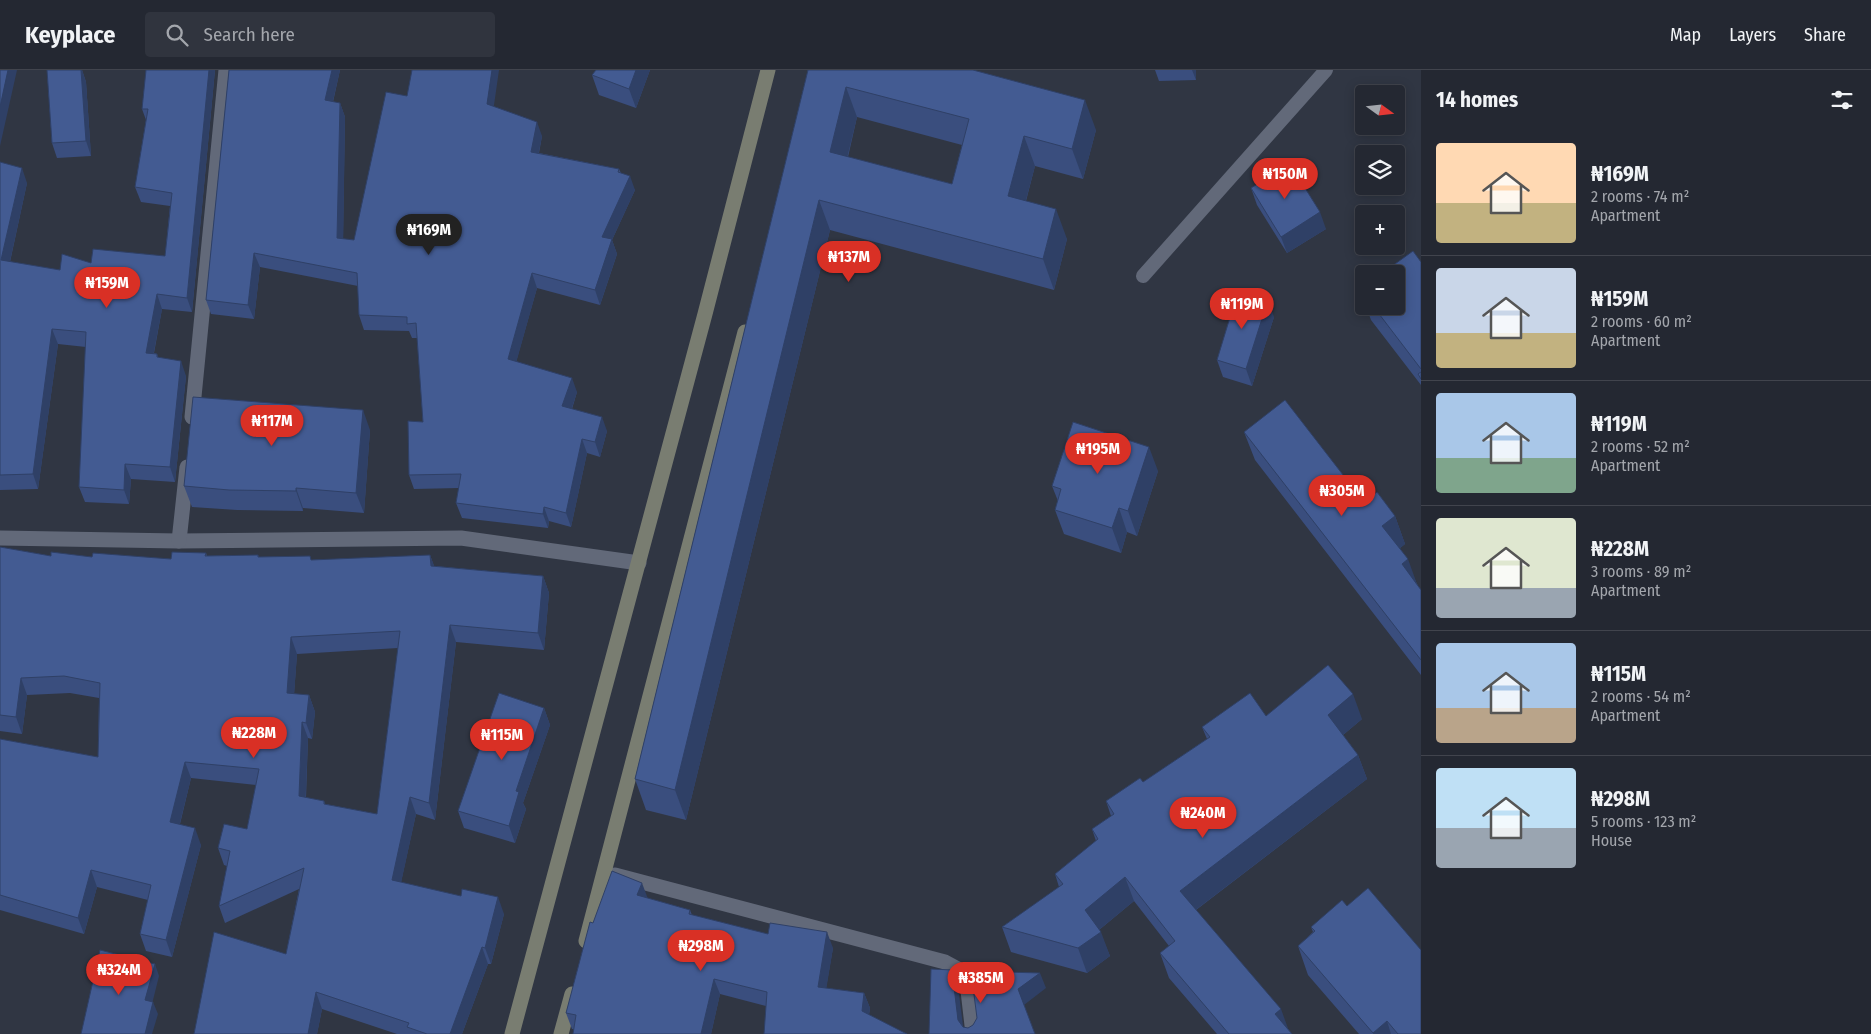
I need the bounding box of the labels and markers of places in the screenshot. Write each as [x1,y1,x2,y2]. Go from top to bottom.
pin: ₦150M [1250,158,1320,200]
pin: ₦169M [394,214,464,256]
pin: ₦137M [814,240,884,283]
pin: ₦159M [72,266,142,309]
pin: ₦119M [1207,288,1277,330]
pin: ₦117M [237,404,307,447]
pin: ₦195M [1063,432,1133,475]
pin: ₦305M [1307,474,1377,517]
pin: ₦228M [219,716,289,759]
pin: ₦115M [467,718,537,761]
pin: ₦240M [1168,796,1238,839]
pin: ₦298M [666,930,736,972]
pin: ₦324M [84,954,154,996]
pin: ₦385M [946,962,1016,1004]

